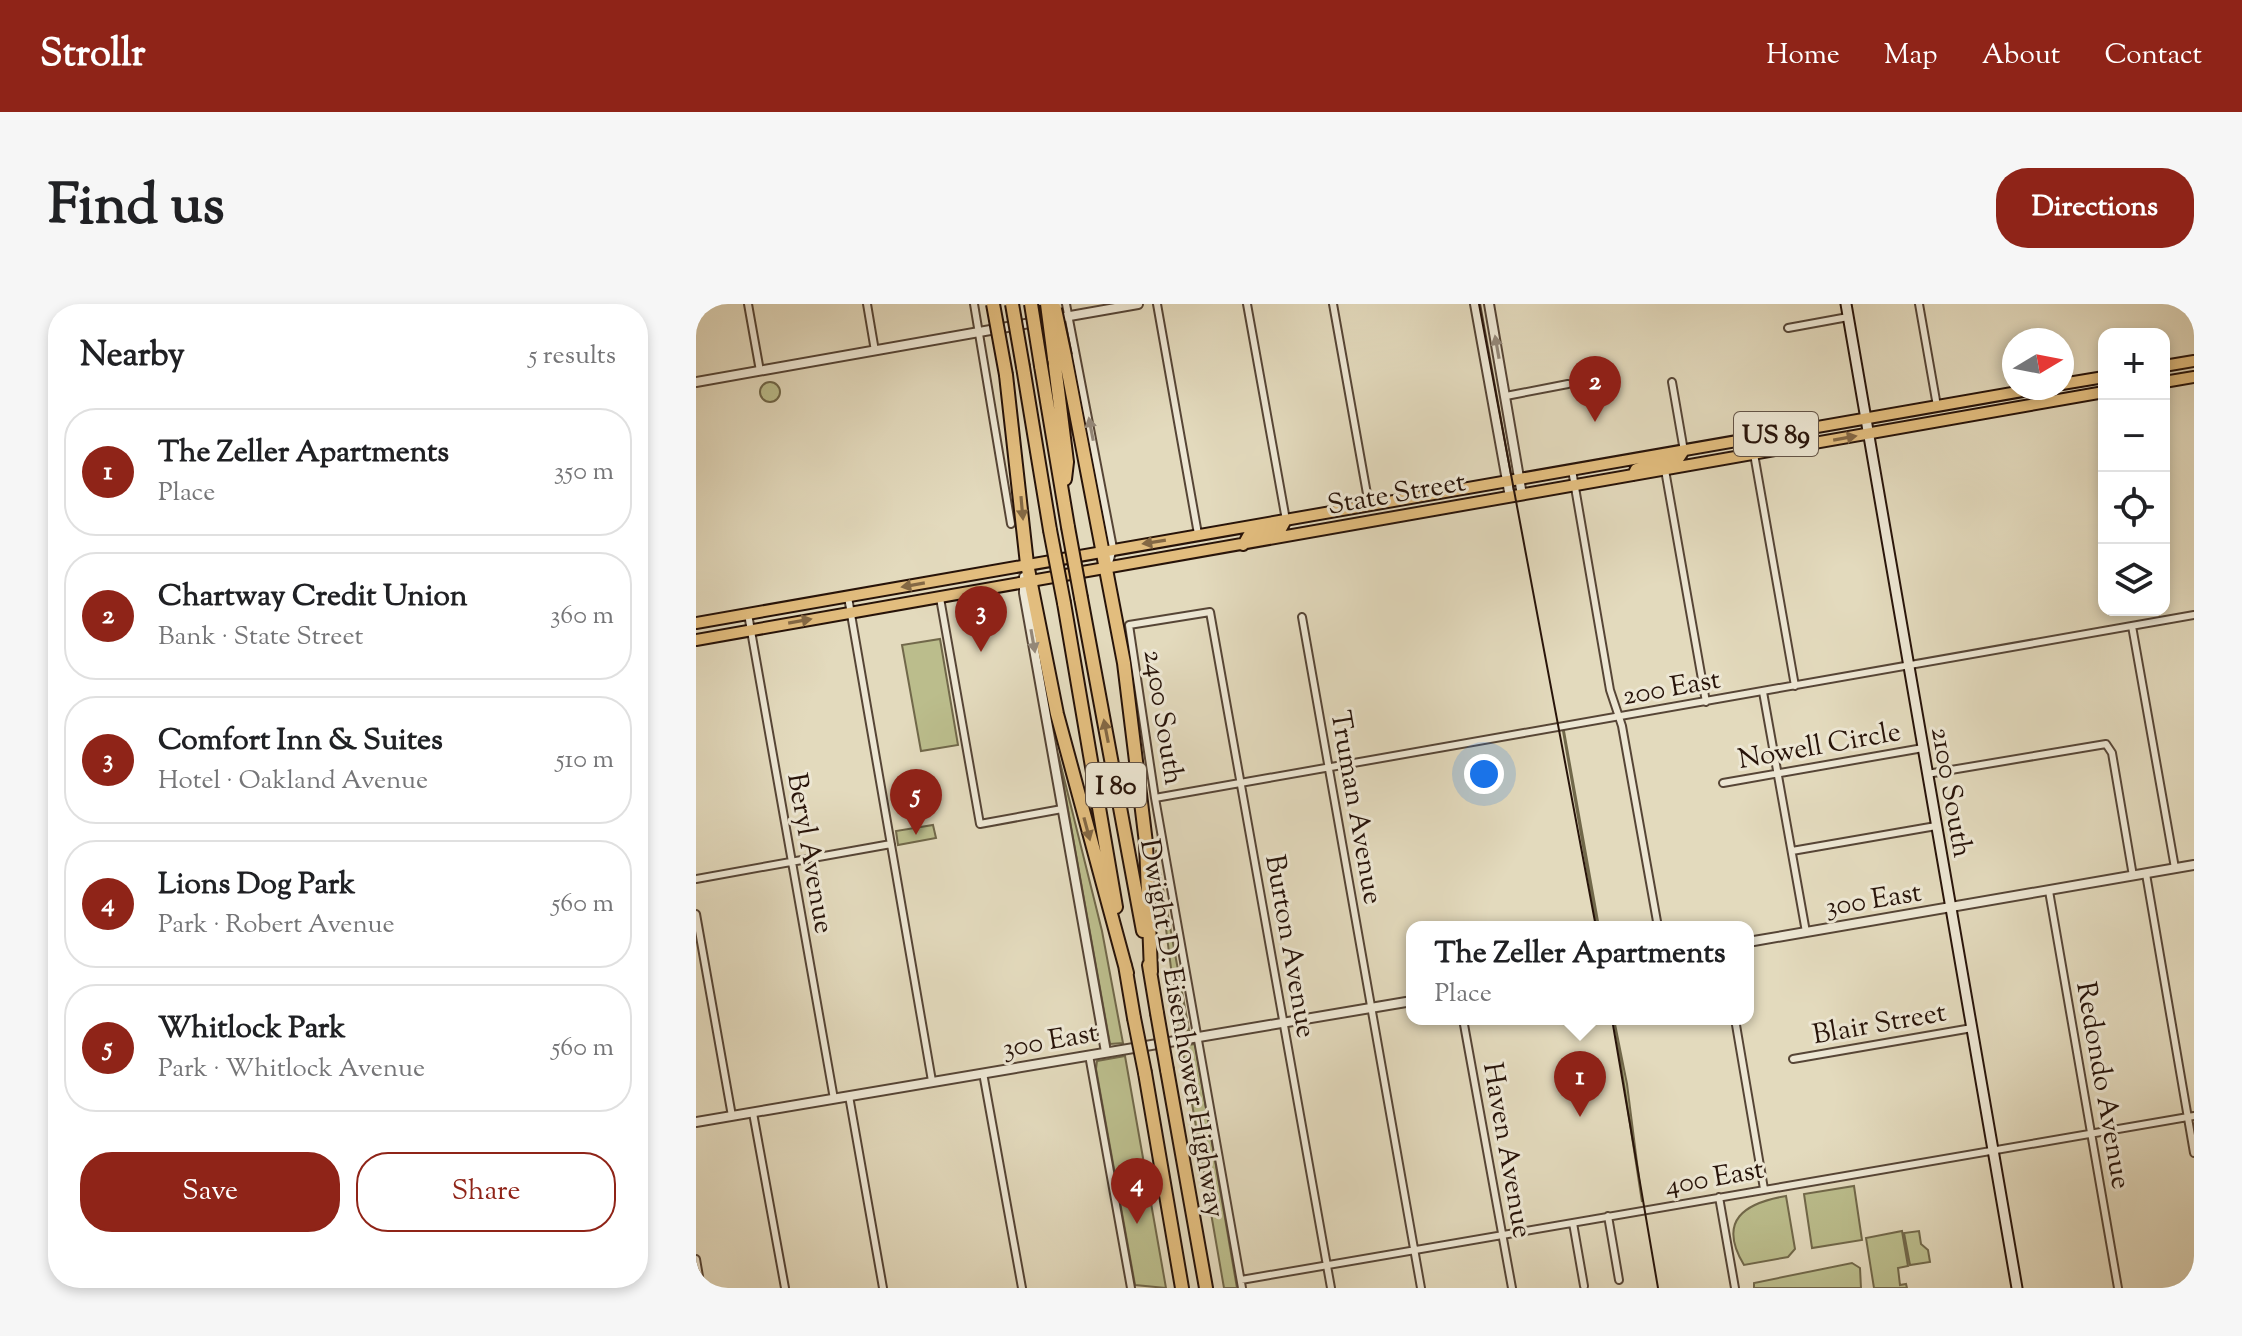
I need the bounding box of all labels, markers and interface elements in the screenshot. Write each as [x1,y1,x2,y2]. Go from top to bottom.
text: Strollr [40,29,146,83]
text: Home [1766,36,1840,76]
text: Map [1884,36,1938,76]
text: About [1982,36,2060,76]
text: Contact [2104,36,2202,76]
text: Find us [48,168,224,249]
button: Directions [1996,168,2194,248]
north arrow [2002,328,2074,400]
map controls [2098,328,2170,616]
button: + [2098,328,2170,400]
text: Nearby [80,332,185,381]
one-way arrow [1490,334,1502,359]
text: 5 results [528,338,616,375]
pin: 2 [1569,356,1621,422]
button: − [2098,400,2170,472]
road number: US 89 [1734,412,1818,456]
one-way arrow [1084,417,1097,442]
one-way arrow [1833,431,1858,443]
text: The Zeller Apartments [158,432,449,475]
text: 1 [104,454,112,491]
text: 350 m [554,454,614,491]
street label: State Street [1324,463,1469,527]
button: locate [2098,472,2170,544]
text: Place [158,475,215,512]
one-way arrow [1015,496,1028,521]
one-way arrow [1141,536,1166,548]
button: layers [2098,544,2170,616]
text: Chartway Credit Union [158,576,468,619]
one-way arrow [900,580,925,592]
pin: 3 [955,586,1007,652]
text: 2 [102,598,114,635]
text: 360 m [550,598,614,635]
one-way arrow [788,615,813,627]
text: Bank · State Street [158,619,363,656]
one-way arrow [1027,629,1039,654]
street label: 2400 South [1132,647,1192,788]
street label: 200 East [1619,661,1724,717]
street label: Truman Avenue [1318,708,1392,907]
street label: Nowell Circle [1735,713,1904,781]
one-way arrow [1099,718,1111,743]
text: Comfort Inn & Suites [158,720,443,763]
street label: 2100 South [1919,724,1981,861]
text: 3 [103,742,113,779]
text: 510 m [556,742,614,779]
your location [1464,754,1504,794]
text: Hotel · Oakland Avenue [158,763,428,800]
road number: I 80 [1086,763,1146,807]
pin: 5 [890,769,942,835]
street label: Beryl Avenue [775,770,843,937]
one-way arrow [1081,818,1094,842]
street label: Dwight D. Eisenhower Highway [1128,836,1234,1221]
street label: Burton Avenue [1253,852,1325,1041]
text: Lions Dog Park [158,864,355,907]
street label: 300 East [1822,874,1925,928]
text: 4 [101,886,115,923]
text: 560 m [551,886,614,923]
text: Park · Robert Avenue [158,907,395,944]
popup [1406,921,1754,1025]
text: The Zeller Apartments [1434,933,1726,976]
text: Place [1434,976,1492,1013]
street label: Redondo Avenue [2064,979,2140,1192]
street label: Blair Street [1810,993,1950,1056]
text: Whitlock Park [158,1008,346,1051]
street label: 300 East [999,1014,1102,1070]
text: 5 [104,1030,112,1067]
text: 560 m [551,1030,614,1067]
text: Park · Whitlock Avenue [158,1051,425,1088]
pin: 1 [1554,1051,1606,1117]
street label: Haven Avenue [1471,1060,1541,1241]
street label: 400 East [1662,1151,1768,1207]
button: Save [80,1152,340,1232]
button: Share [356,1152,616,1232]
pin: 4 [1111,1158,1163,1224]

